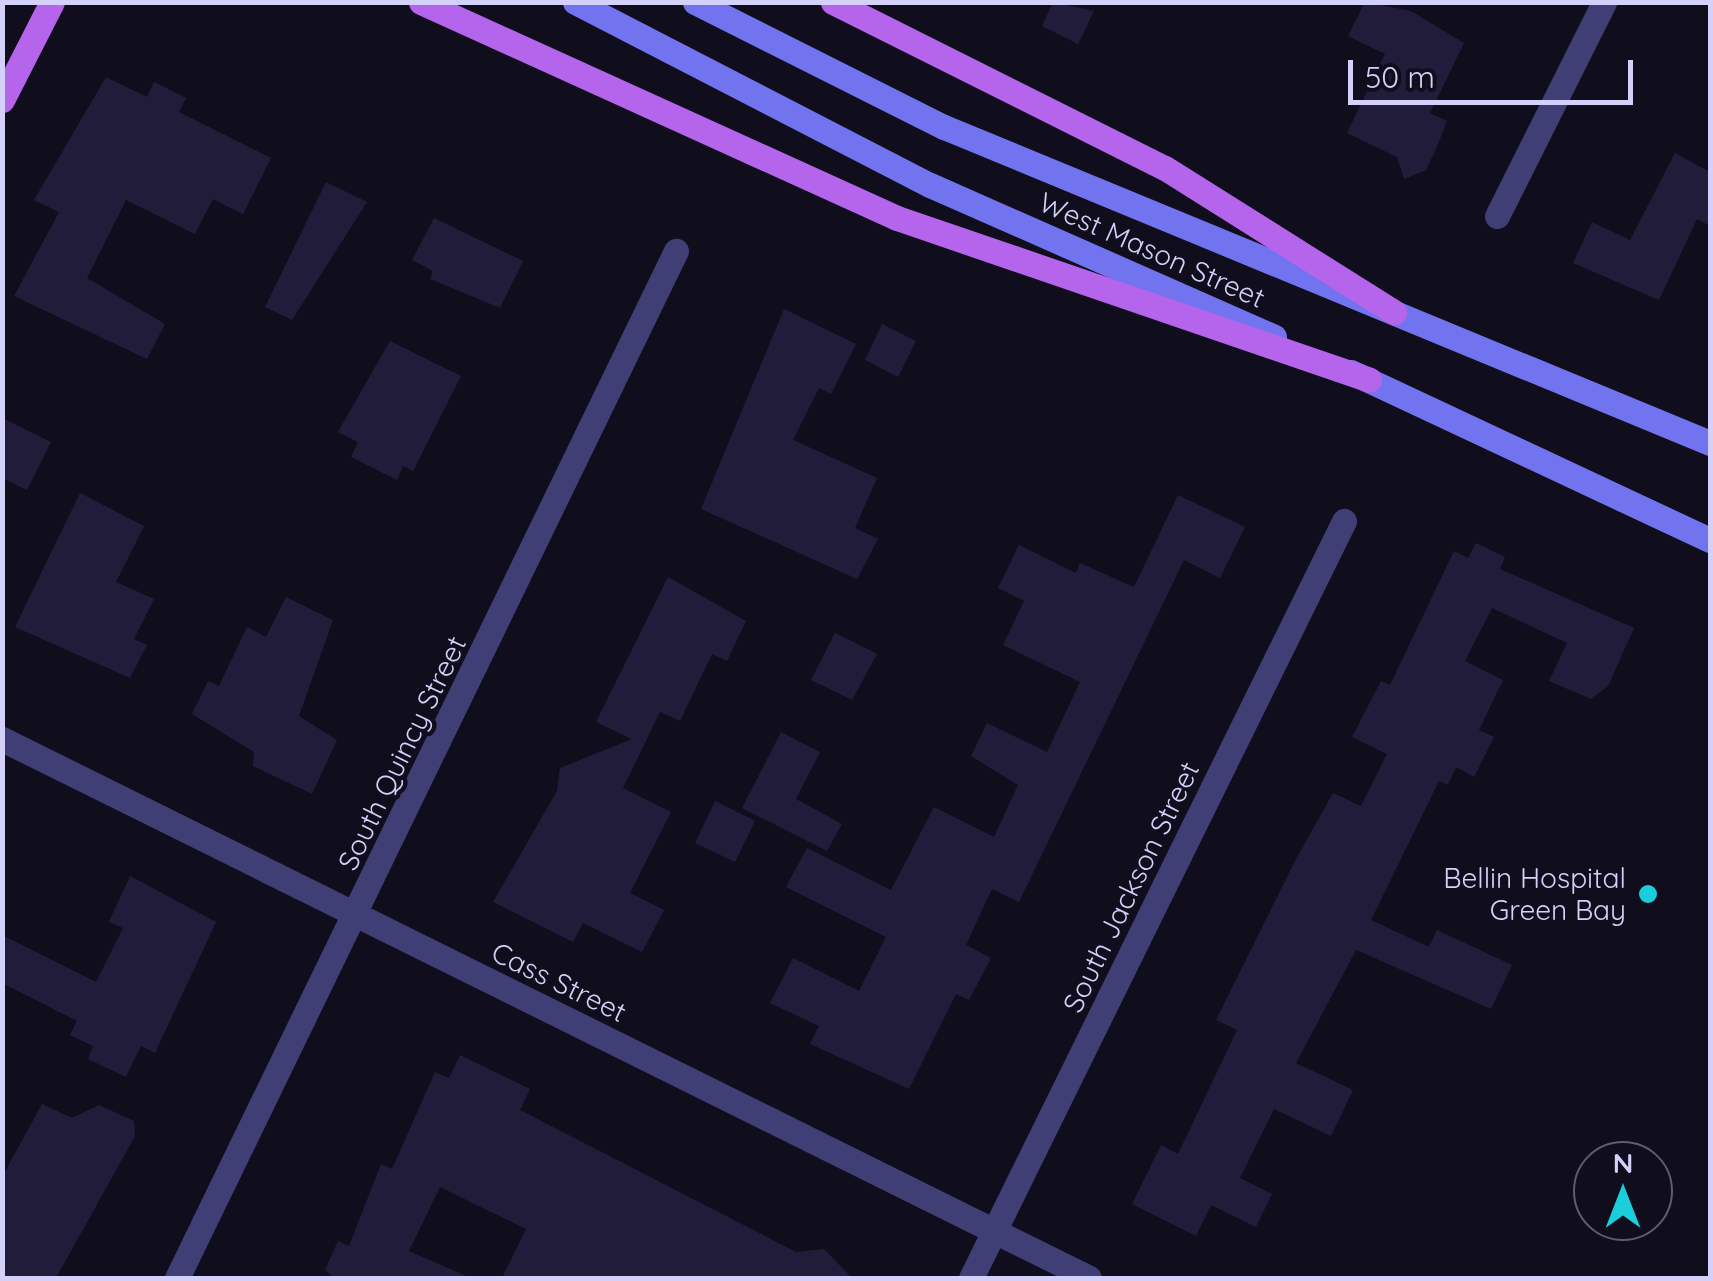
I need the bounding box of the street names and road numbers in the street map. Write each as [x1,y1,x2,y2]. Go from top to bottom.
street label: West Mason Street [1034,185,1270,315]
street label: South Quincy Street [331,631,473,875]
street label: South Jackson Street [1056,756,1206,1018]
street label: Cass Street [486,935,632,1029]

